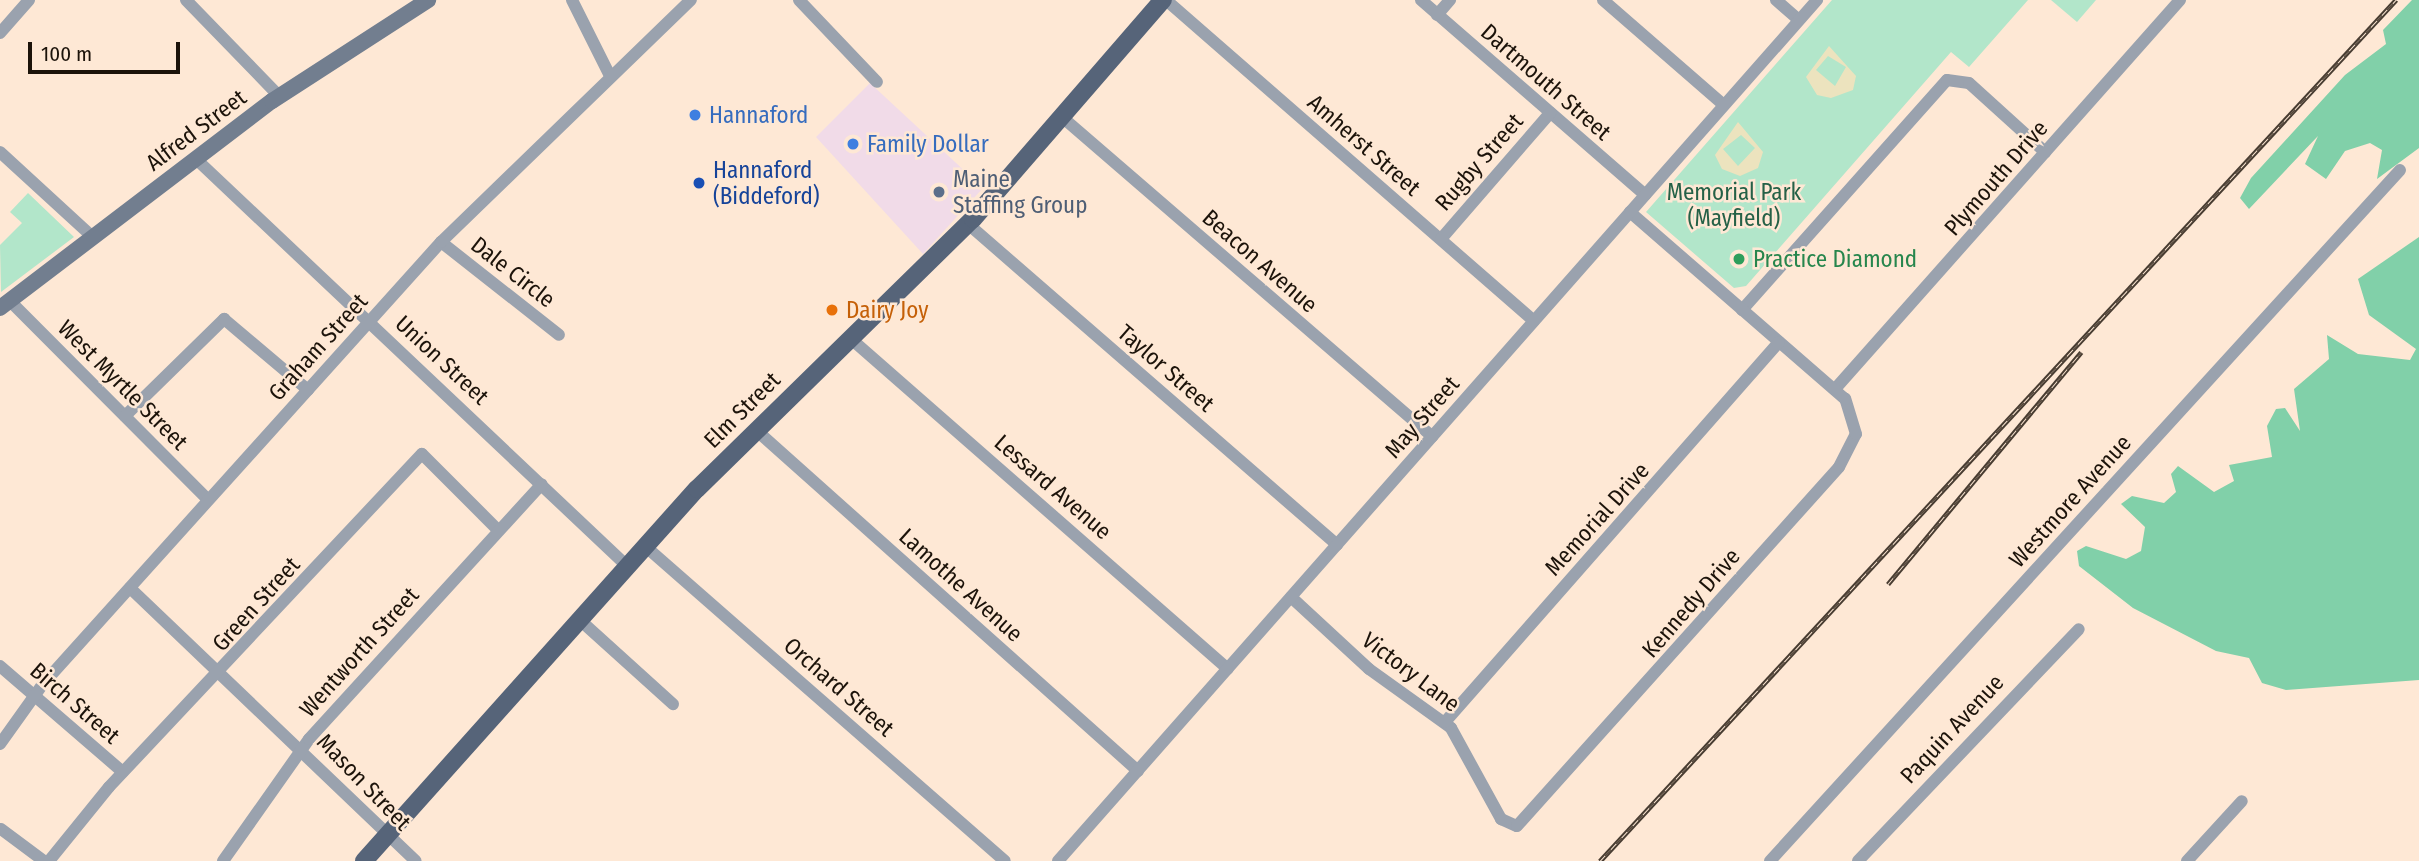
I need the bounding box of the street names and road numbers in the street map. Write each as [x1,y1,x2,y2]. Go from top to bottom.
street label: Dartmouth Street [1475,18,1617,146]
street label: Alfred Street [140,83,252,177]
street label: Amherst Street [1302,89,1426,201]
street label: Rugby Street [1429,108,1529,216]
street label: Plymouth Drive [1939,115,2053,241]
street label: Beacon Avenue [1197,204,1323,318]
street label: Dale Circle [466,231,560,313]
street label: Graham Street [263,288,373,406]
street label: Union Street [390,310,494,410]
street label: West Myrtle Street [52,314,194,456]
street label: Taylor Street [1112,319,1220,417]
street label: Elm Street [698,366,786,454]
street label: May Street [1379,370,1465,464]
street label: Lessard Avenue [989,429,1117,545]
street label: Westmore Avenue [2003,429,2137,573]
street label: Memorial Drive [1539,457,1655,581]
street label: Lamothe Avenue [894,522,1028,648]
street label: Kennedy Drive [1636,543,1746,663]
street label: Green Street [206,551,306,657]
street label: Wentworth Street [294,582,424,722]
street label: Victory Lane [1357,626,1465,718]
street label: Orchard Street [778,632,900,742]
street label: Birch Street [25,657,125,749]
street label: Paquin Avenue [1895,669,2009,789]
street label: Mason Street [311,728,417,836]

